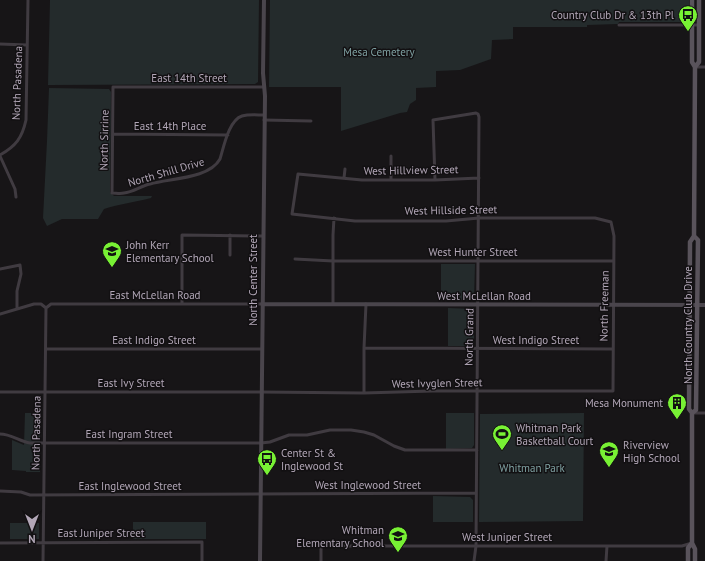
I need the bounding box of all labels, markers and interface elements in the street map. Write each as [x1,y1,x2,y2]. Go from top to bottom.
bus stop icon: Country Club Dr & 13th Pl [677,4,699,32]
place label: Country Club Dr & 13th Pl [551,8,675,22]
park label: Mesa Cemetery [343,45,416,59]
street label: North Pasadena [9,46,25,120]
street label: East 14th Street [151,71,227,85]
street label: North Sirrine [96,109,112,171]
street label: East 14th Place [134,119,207,133]
street label: North Shill Drive [126,154,206,190]
street label: West Hillview Street [363,162,459,178]
street label: West Hillside Street [405,202,498,218]
street label: North Center Street [246,234,260,326]
place label: John Kerr Elementary School [125,238,214,265]
school or university icon: John Kerr Elementary School [101,240,123,268]
street label: West Hunter Street [429,245,518,259]
street label: North Country Club Drive [681,266,695,384]
street label: North Freeman [596,270,612,342]
street label: East McLellan Road [109,288,201,302]
street label: West McLellan Road [437,289,531,303]
street label: North Grand [461,308,477,366]
street label: East Indigo Street [112,333,196,347]
street label: West Indigo Street [493,333,579,347]
street label: West Ivyglen Street [391,375,483,391]
street label: East Ivy Street [98,376,165,390]
building icon: Mesa Monument [666,392,688,420]
street label: North Pasadena [28,396,44,470]
place label: Mesa Monument [585,396,663,410]
place label: Whitman Park Basketball Court [516,421,594,448]
sports icon: Whitman Park Basketball Court [491,423,513,451]
street label: East Ingram Street [86,427,173,441]
place label: Riverview High School [623,438,681,465]
school or university icon: Riverview High School [598,440,620,468]
place label: Center St & Inglewood St [281,446,343,473]
bus stop icon: Center St & Inglewood St [256,448,278,476]
park label: Whitman Park [499,461,565,475]
street label: West Inglewood Street [315,478,421,492]
street label: East Inglewood Street [78,479,182,493]
north arrow [12,509,52,549]
place label: Whitman Elementary School [296,523,385,550]
school or university icon: Whitman Elementary School [387,525,409,553]
street label: East Juniper Street [57,526,145,540]
street label: West Juniper Street [462,530,552,544]
text: N [28,532,36,546]

